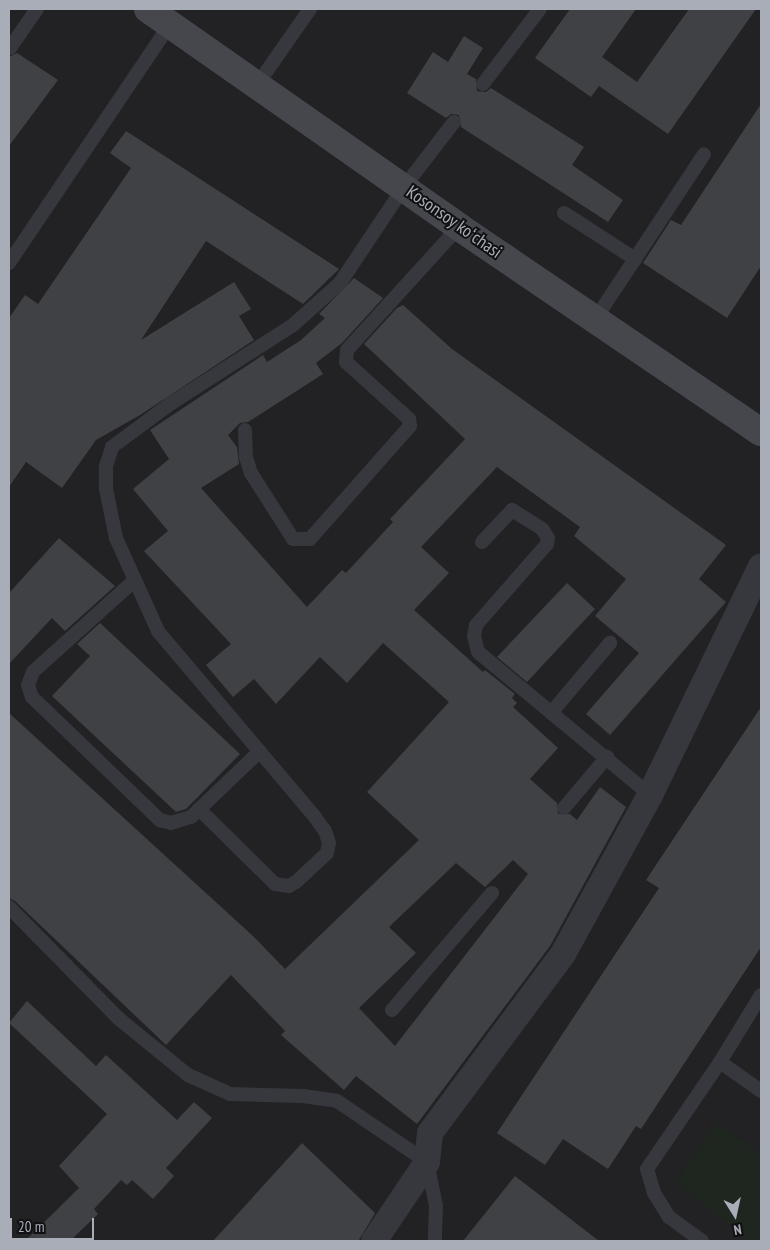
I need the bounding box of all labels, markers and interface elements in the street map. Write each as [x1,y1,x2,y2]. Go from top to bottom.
street label: Kosonsoy koʻchasi [402,181,506,263]
north arrow [710,1190,760,1240]
scale bar [12,1208,96,1240]
text: 20 m [18,1217,44,1236]
text: N [732,1220,743,1239]

